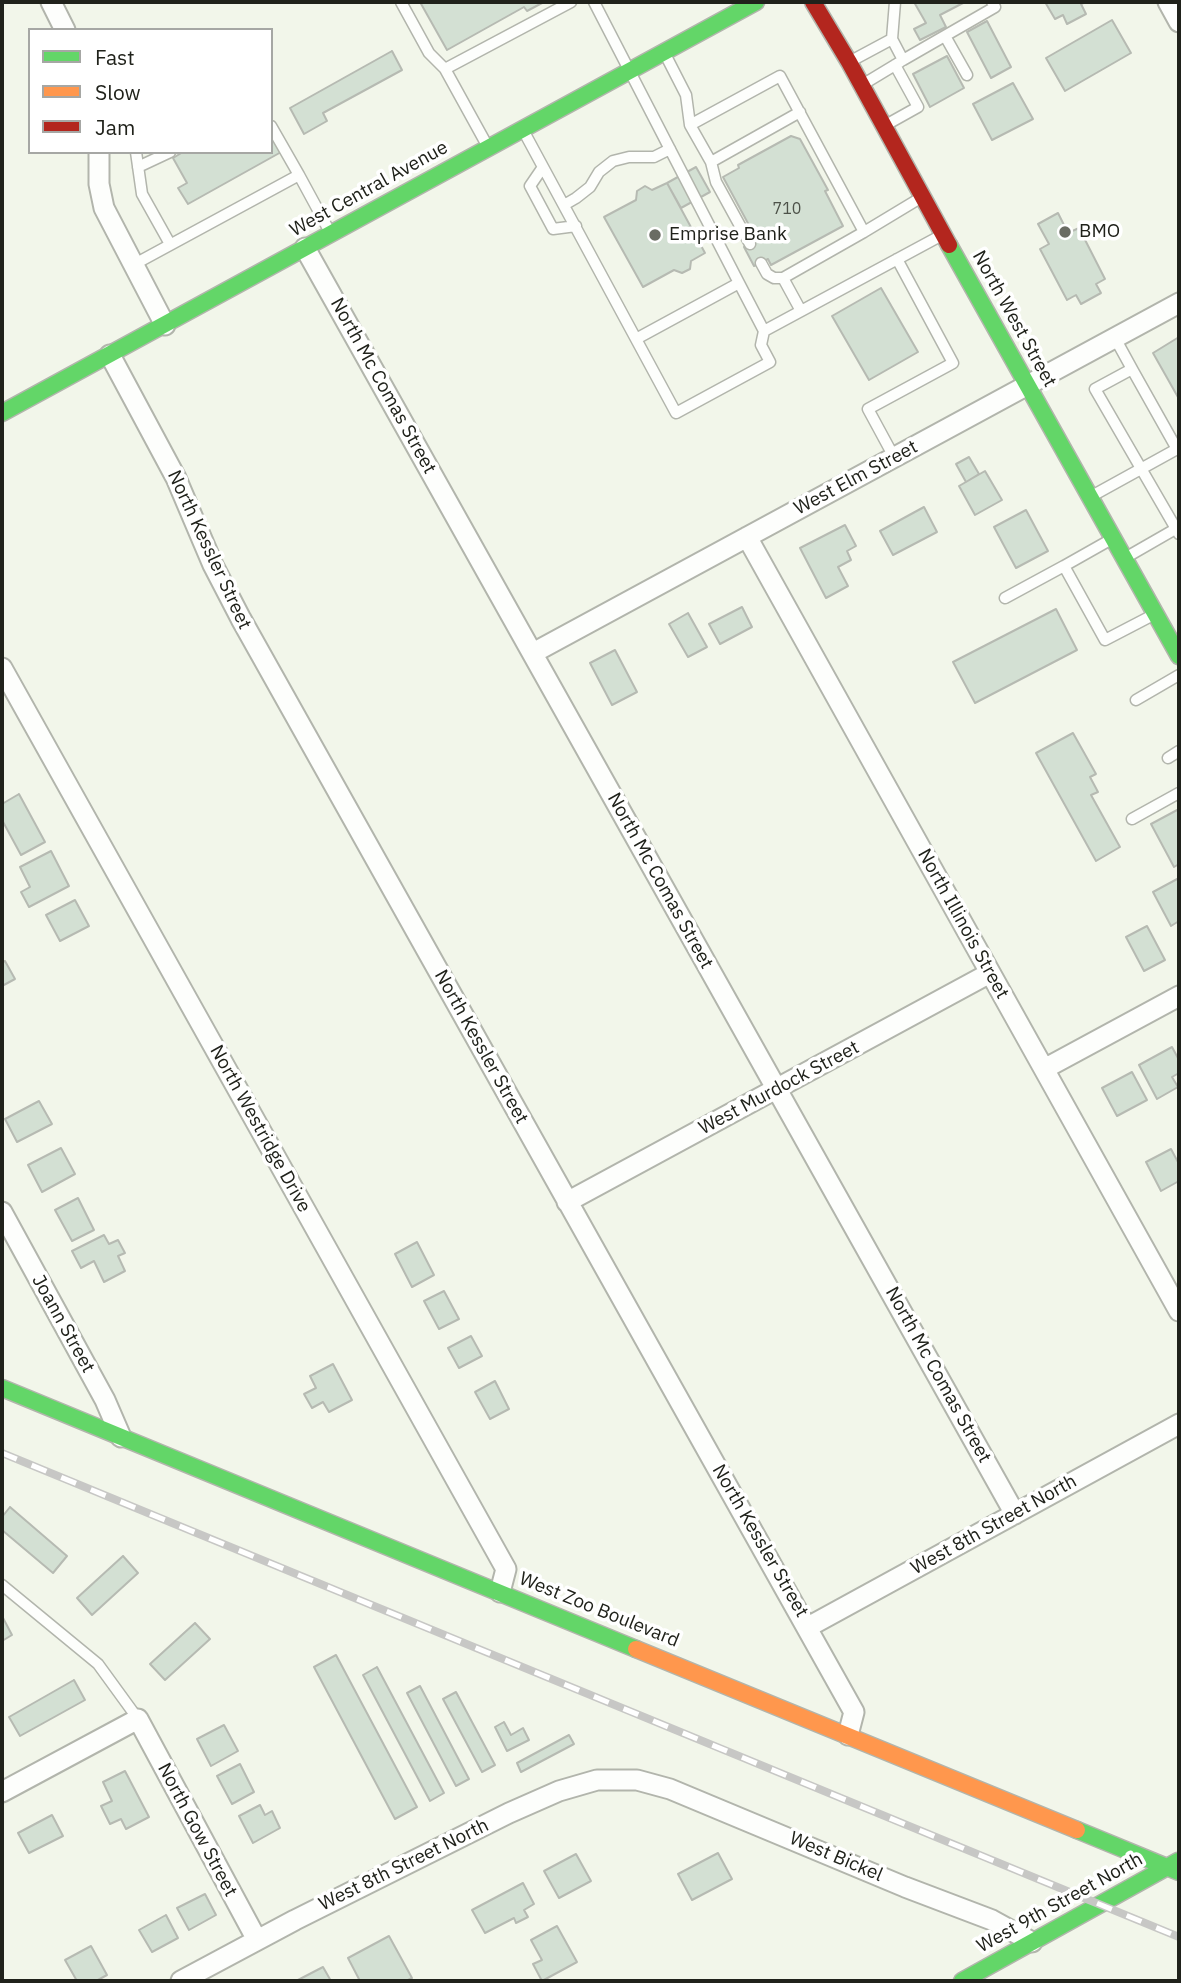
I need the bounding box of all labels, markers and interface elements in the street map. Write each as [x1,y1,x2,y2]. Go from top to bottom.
legend [28,28,273,154]
text: Fast [95,43,135,71]
text: Slow [95,78,141,106]
text: Jam [95,113,135,141]
street label: West Central Avenue [286,136,452,242]
house number: 710 [773,199,801,219]
place label: BMO [1079,221,1120,243]
place label: Emprise Bank [669,224,787,246]
marker: BMO [1057,224,1073,240]
marker: Emprise Bank [647,227,663,243]
street label: North West Street [967,247,1061,391]
street label: North Mc Comas Street [325,294,441,478]
street label: West Elm Street [790,436,922,520]
street label: North Kessler Street [162,467,256,633]
street label: North Mc Comas Street [602,789,718,973]
street label: North Illinois Street [912,845,1014,1003]
street label: North Kessler Street [429,966,533,1128]
street label: West Murdock Street [695,1036,863,1140]
street label: North Westridge Drive [205,1041,315,1217]
street label: Joann Street [27,1271,99,1377]
street label: North Mc Comas Street [880,1283,996,1467]
street label: North Kessler Street [707,1461,813,1621]
street label: West 8th Street North [907,1470,1081,1580]
street label: West Zoo Boulevard [516,1567,682,1653]
street label: North Gow Street [152,1759,242,1901]
street label: West 8th Street North [315,1814,493,1916]
street label: West Bickel [786,1827,886,1887]
street label: West 9th Street North [973,1848,1147,1958]

